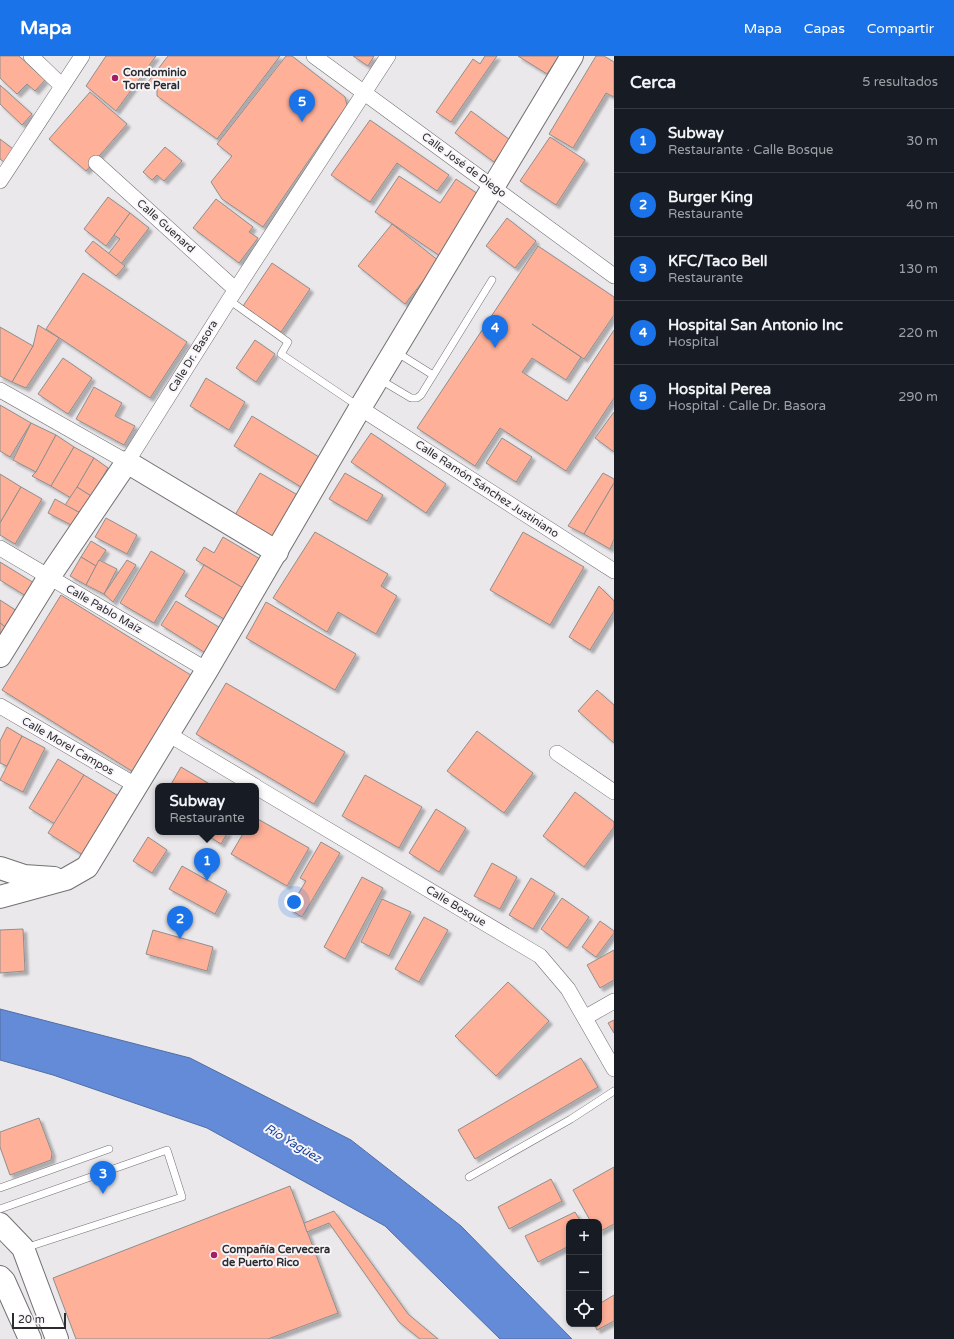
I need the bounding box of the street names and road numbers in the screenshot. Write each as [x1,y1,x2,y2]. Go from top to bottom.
street label: Calle José de Diego [419,130,509,200]
street label: Calle Guenard [134,197,198,255]
street label: Calle Dr. Basora [166,318,220,394]
street label: Calle Ramón Sánchez Justiniano [413,438,561,541]
street label: Calle Pablo Maíz [64,582,145,636]
street label: Calle Morel Campos [20,714,116,778]
street label: Calle Bosque [424,883,488,929]

